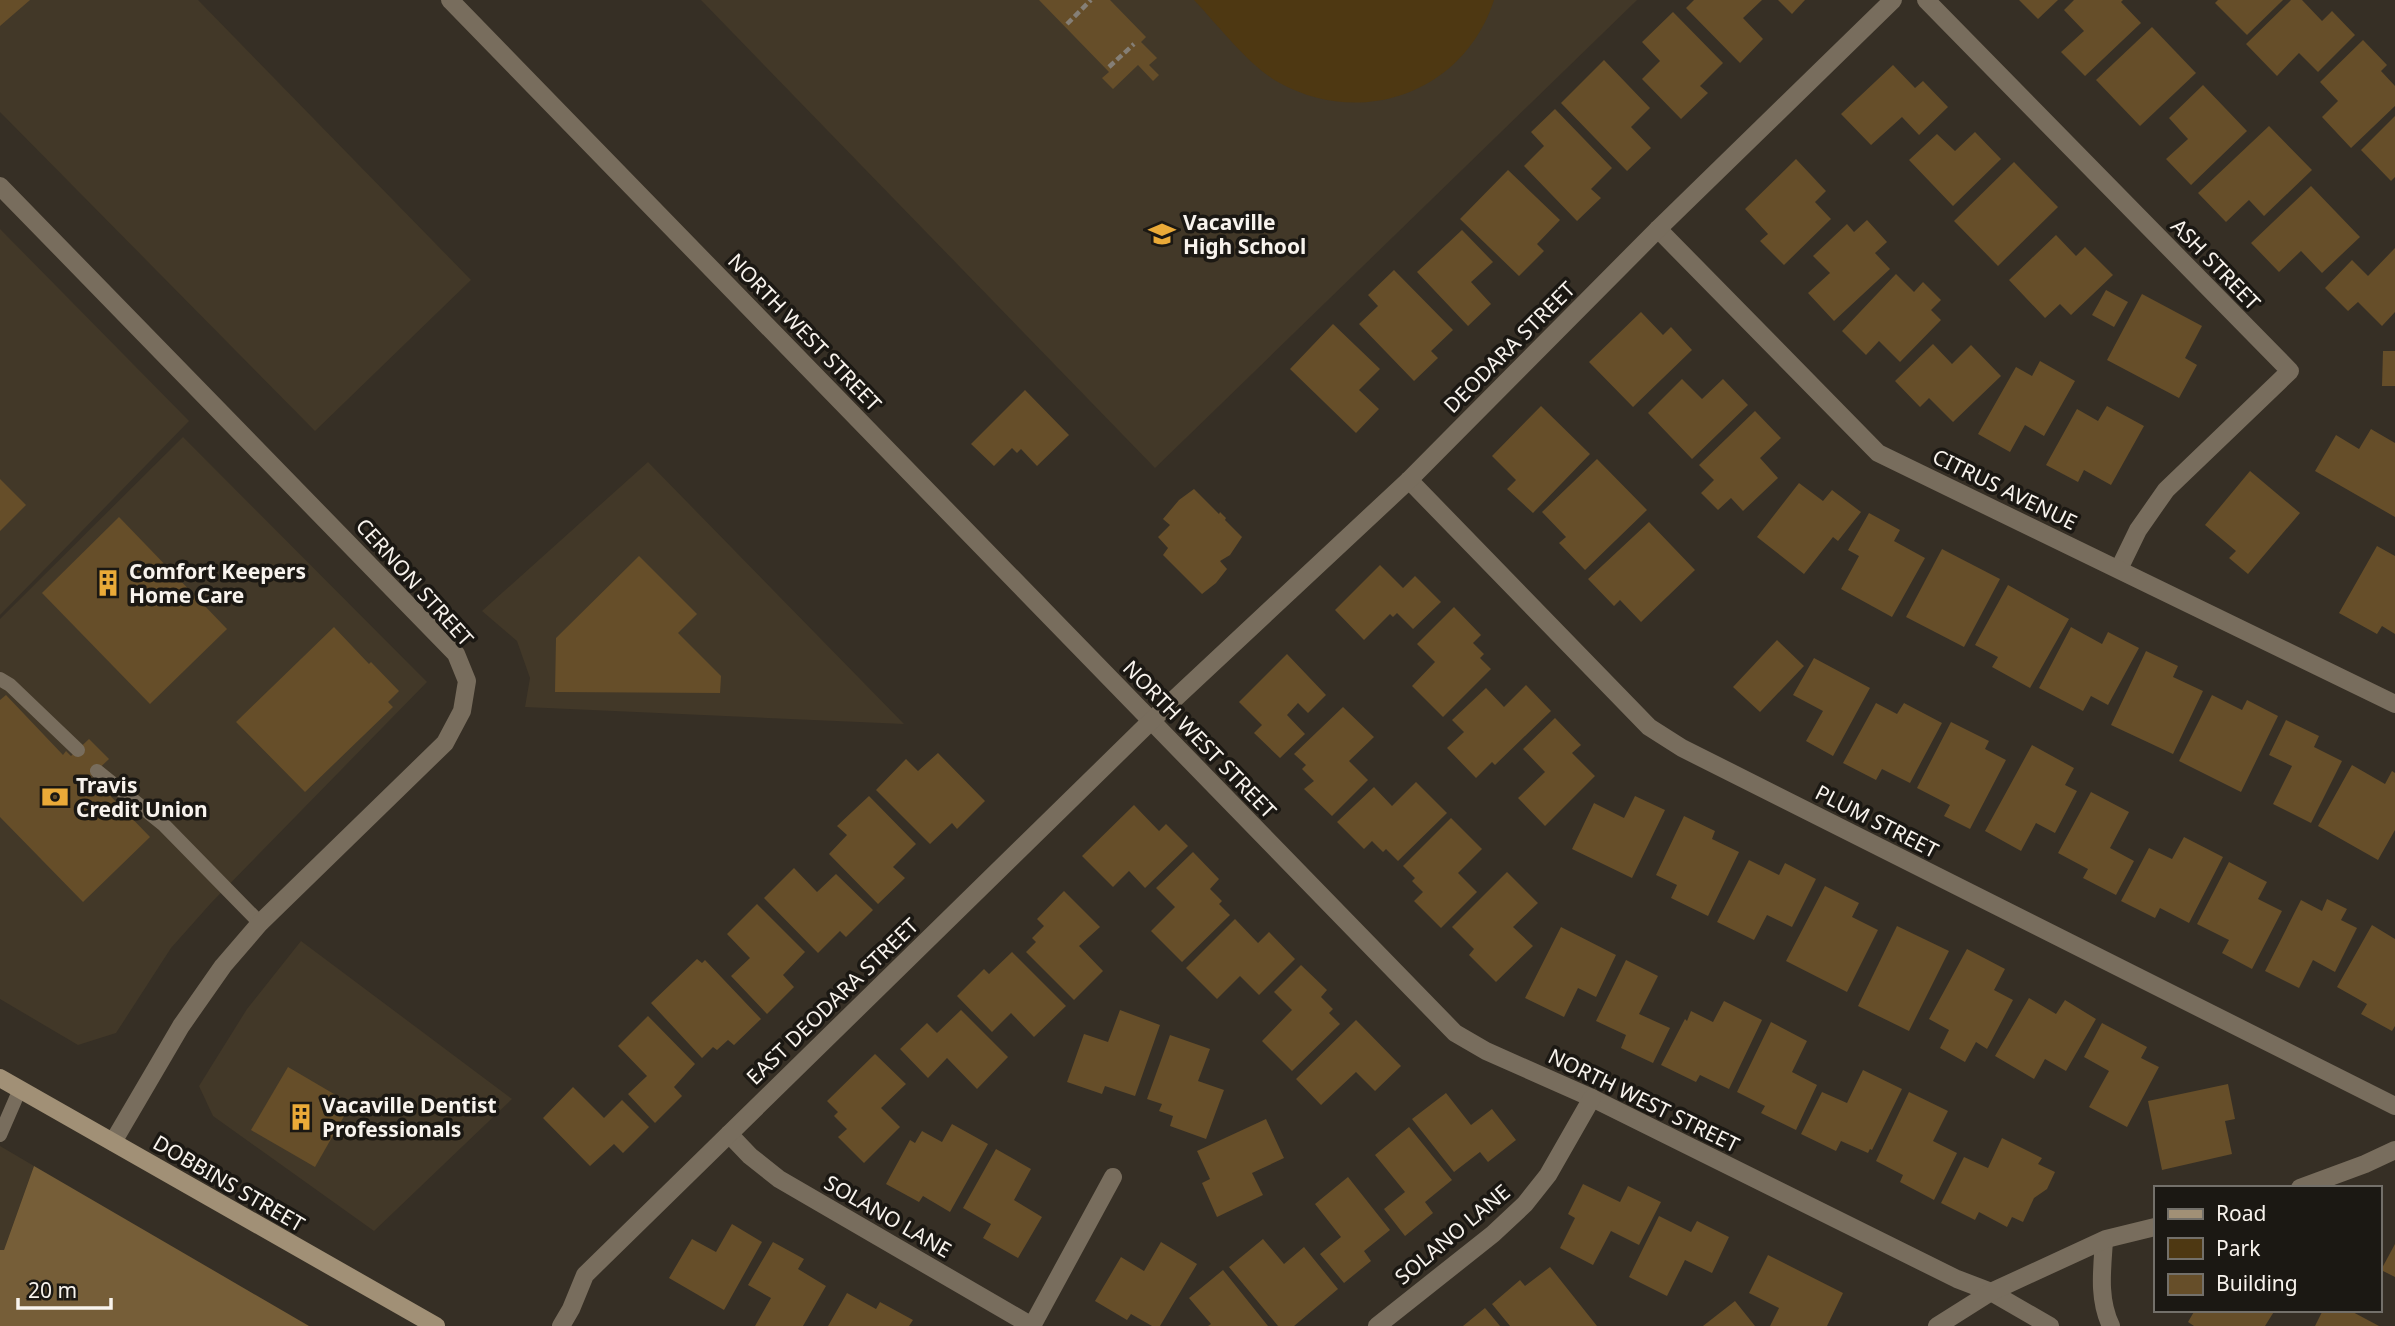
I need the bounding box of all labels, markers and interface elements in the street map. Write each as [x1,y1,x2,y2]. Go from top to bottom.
place label: Vacaville High School [1183,208,1306,260]
street label: ASH STREET [2165,212,2267,316]
school or university icon: Vacaville High School [1147,219,1177,249]
street label: NORTH WEST STREET [722,247,888,417]
street label: DEODARA STREET [1437,275,1581,419]
street label: CITRUS AVENUE [1928,442,2082,536]
street label: CERNON STREET [350,512,480,652]
place label: Comfort Keepers Home Care [129,557,306,609]
building icon: Comfort Keepers Home Care [93,568,123,598]
street label: NORTH WEST STREET [1117,654,1283,824]
place label: Travis Credit Union [76,771,208,823]
street label: PLUM STREET [1811,778,1944,864]
bank icon: Travis Credit Union [40,782,70,812]
street label: EAST DEODARA STREET [740,911,924,1091]
street label: NORTH WEST STREET [1544,1042,1744,1159]
place label: Vacaville Dentist Professionals [322,1091,497,1143]
building icon: Vacaville Dentist Professionals [286,1102,316,1132]
street label: DOBBINS STREET [148,1128,310,1238]
street label: SOLANO LANE [819,1168,957,1264]
street label: SOLANO LANE [1389,1178,1515,1290]
legend [2154,1186,2381,1312]
text: Road [2216,1199,2266,1227]
text: Park [2216,1234,2261,1262]
scale bar [18,1266,110,1310]
text: Building [2216,1269,2298,1297]
text: 20 m [28,1276,77,1304]

